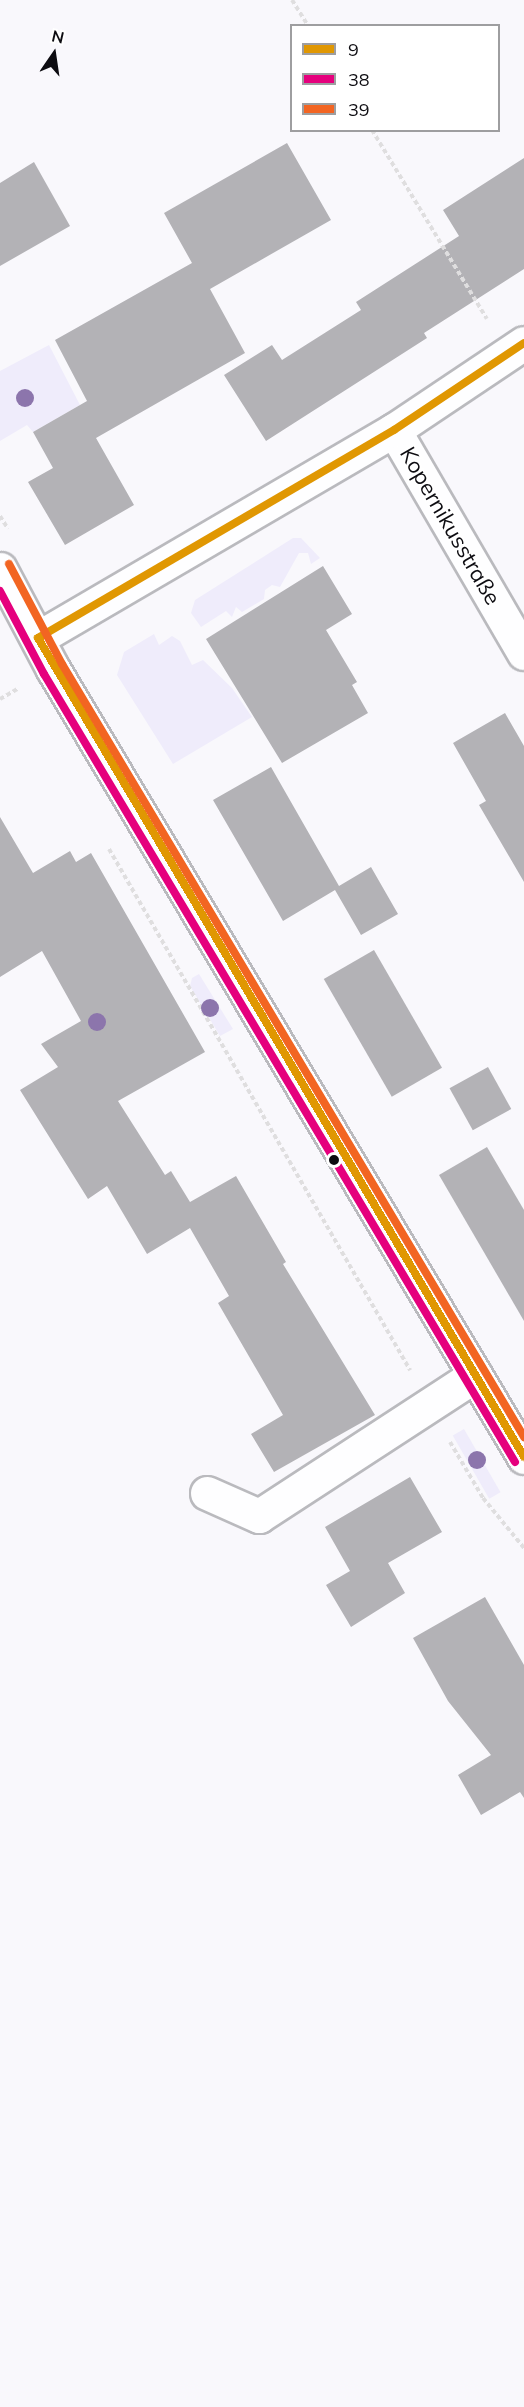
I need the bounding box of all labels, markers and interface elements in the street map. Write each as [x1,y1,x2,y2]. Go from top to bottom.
north arrow [24,24,84,84]
legend [290,24,500,132]
text: N [50,25,66,48]
text: 9 [348,38,359,61]
text: 38 [348,68,370,91]
text: 39 [348,98,370,121]
street label: Kopernikusstraße [394,442,506,610]
unlabelled marker [328,1154,340,1166]

